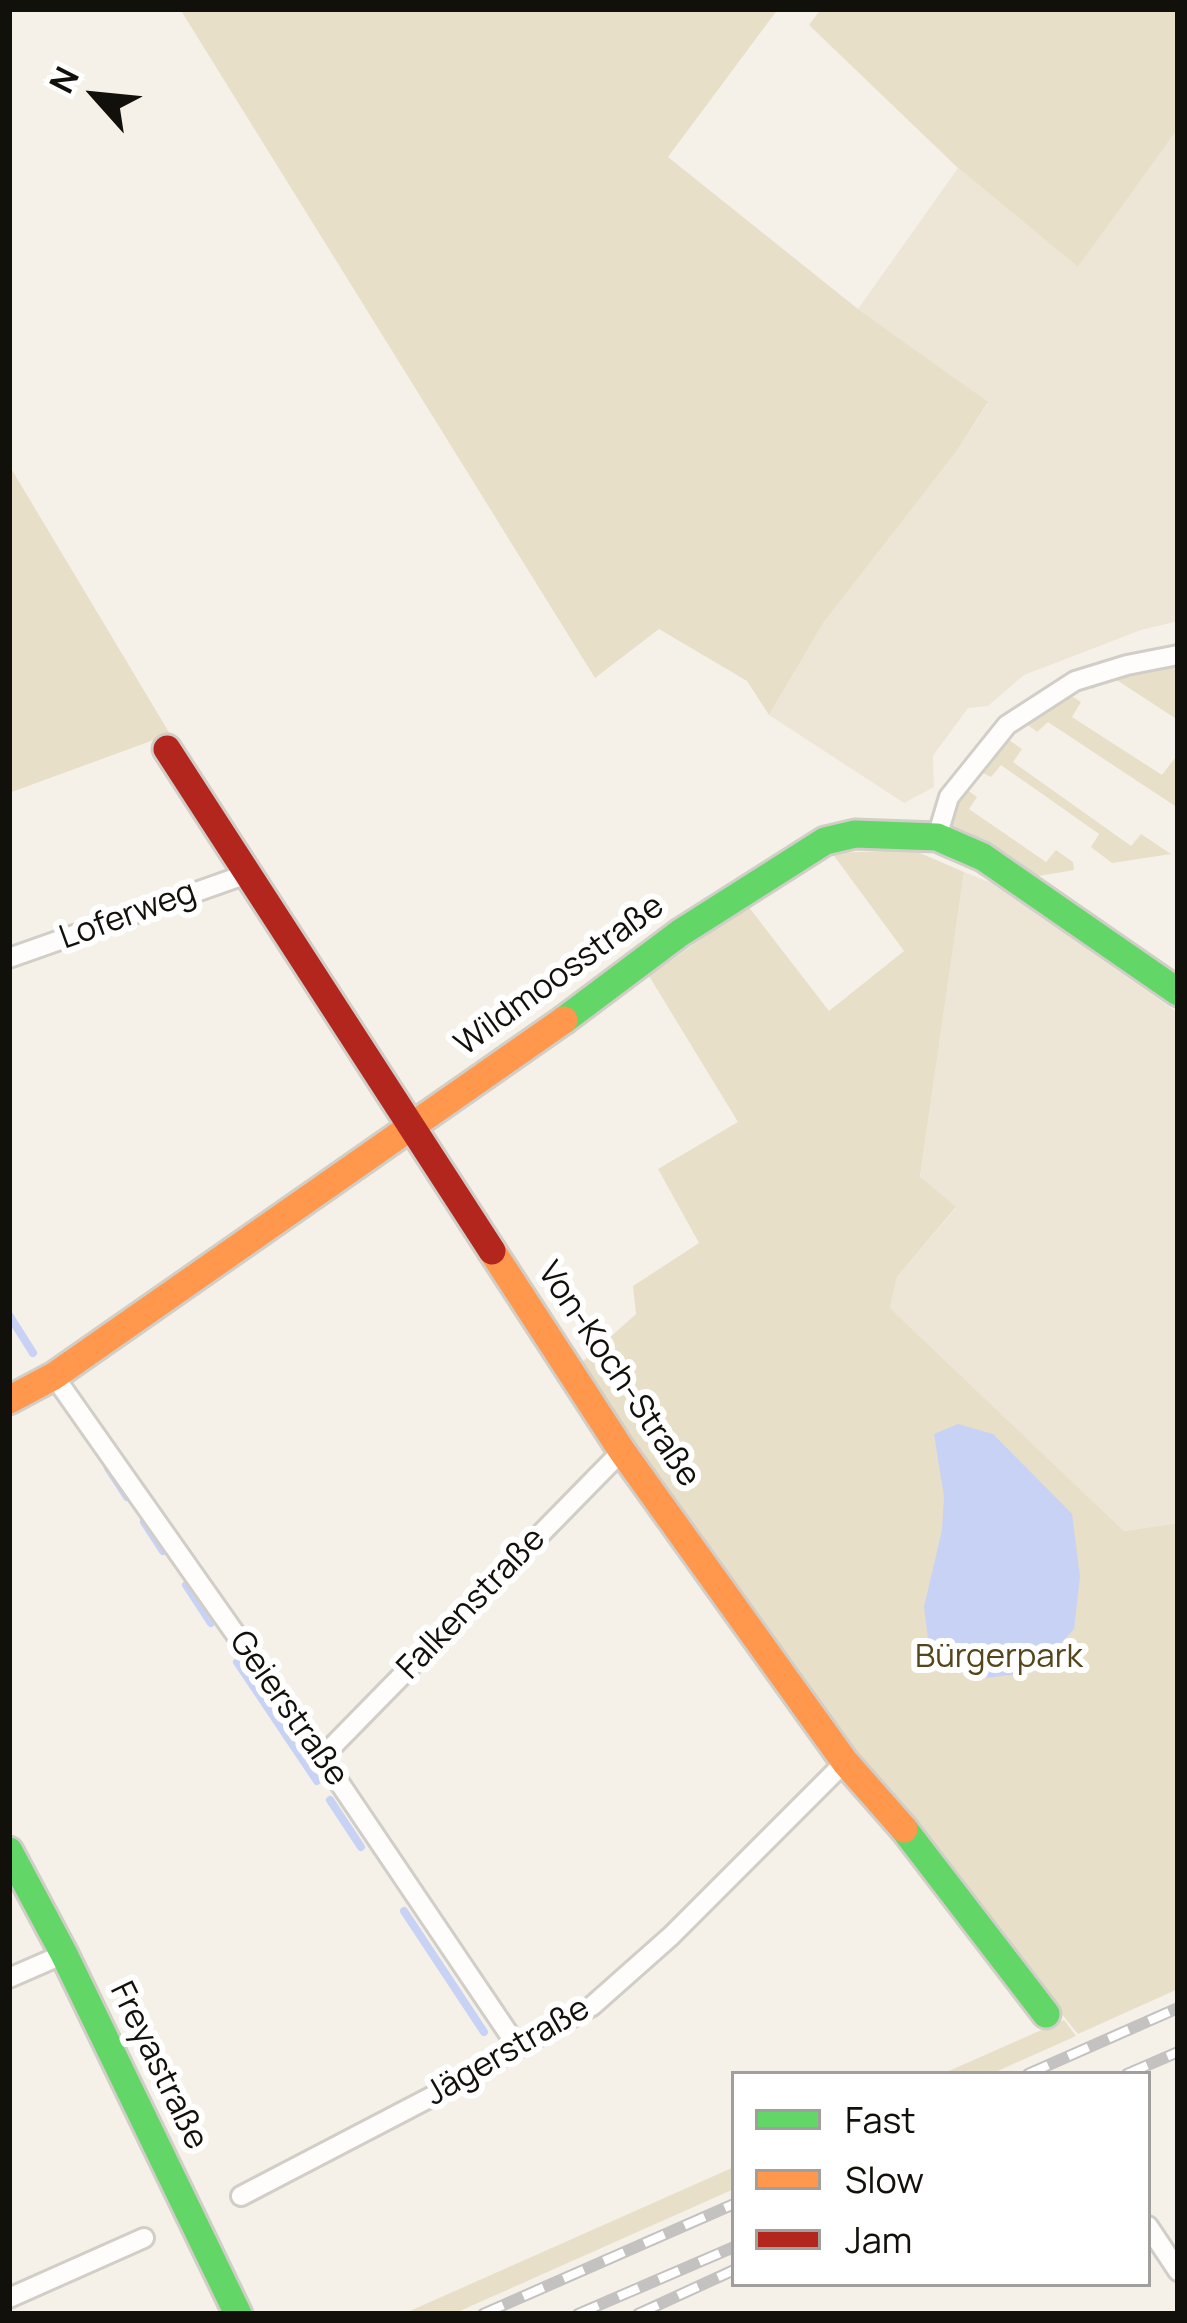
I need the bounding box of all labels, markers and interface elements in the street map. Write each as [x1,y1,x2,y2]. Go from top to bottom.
north arrow [36,36,156,156]
text: N [38,59,89,100]
street label: Loferweg [54,873,202,959]
street label: Wildmoosstraße [448,887,672,1065]
street label: Von-Koch-Straße [528,1255,708,1495]
street label: Falkenstraße [390,1520,554,1688]
street label: Geierstraße [220,1624,356,1794]
park label: Bürgerpark [915,1638,1083,1678]
street label: Freyastraße [100,1976,216,2156]
street label: Jägerstraße [419,1989,597,2115]
legend [731,2071,1151,2287]
text: Fast [845,2095,916,2144]
text: Slow [845,2155,924,2204]
text: Jam [845,2215,912,2264]

